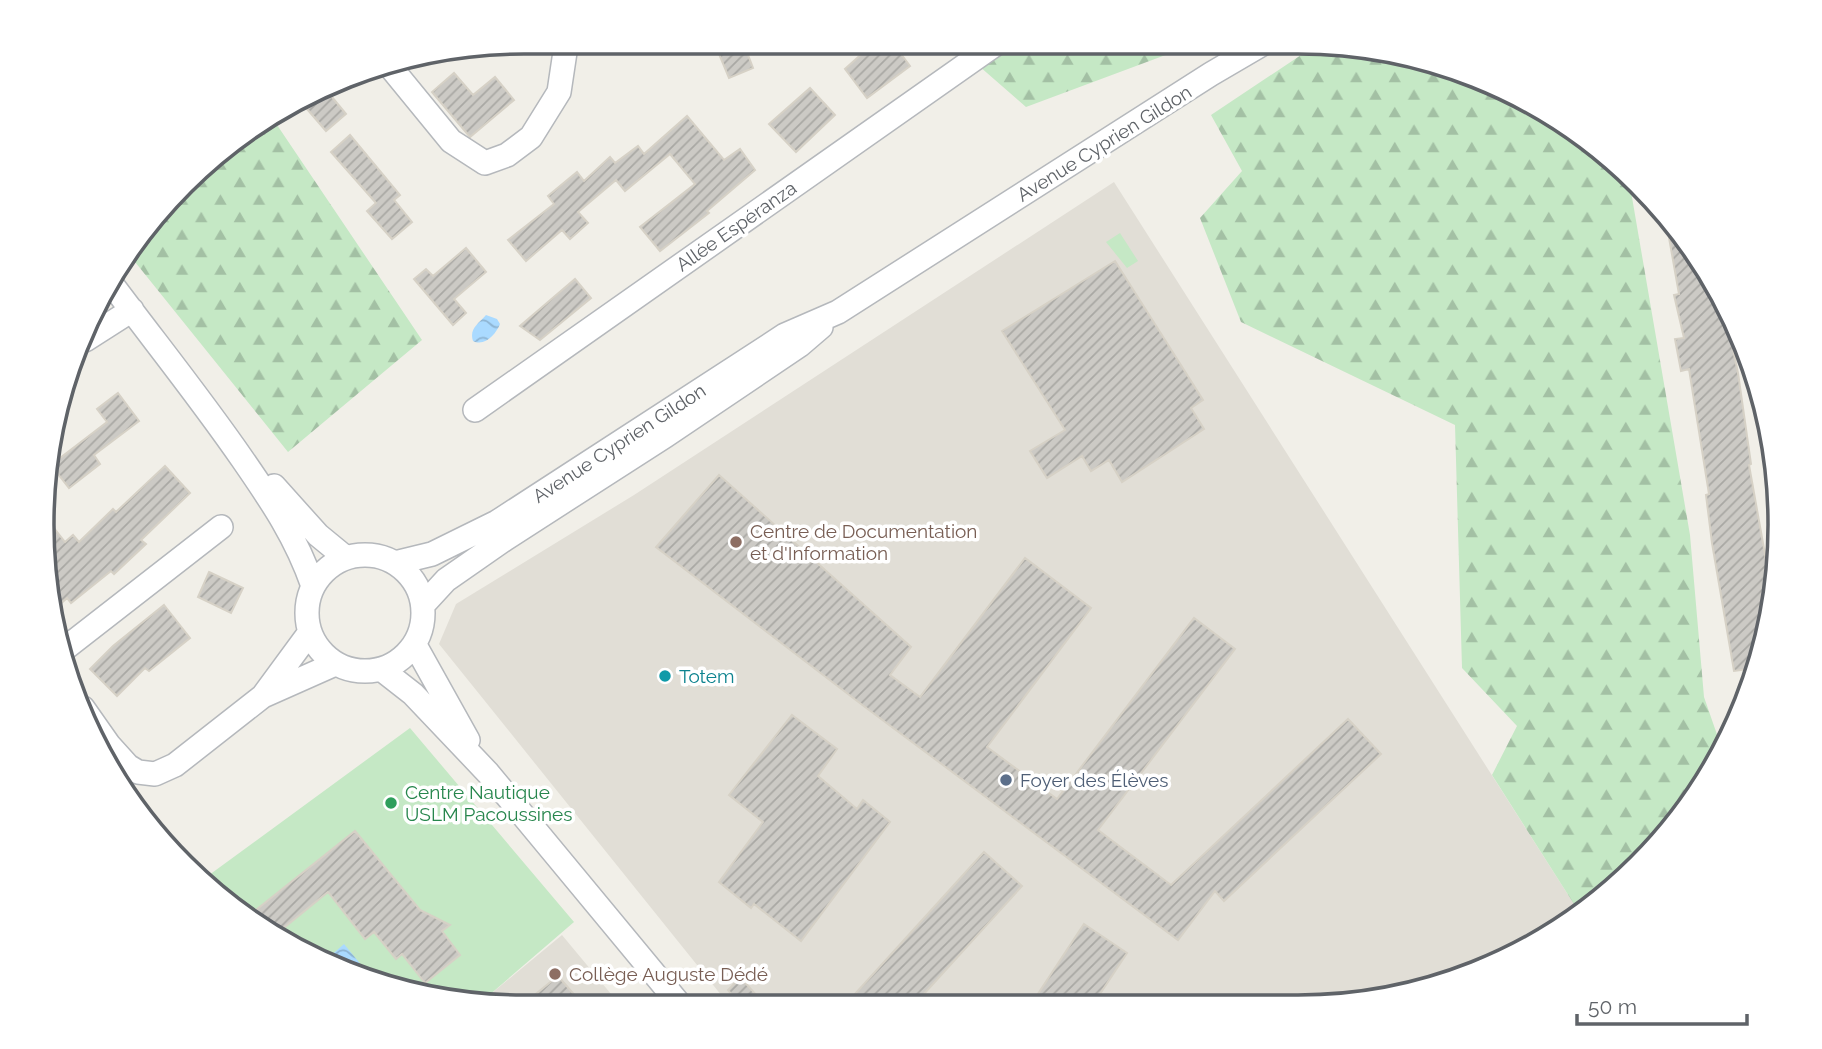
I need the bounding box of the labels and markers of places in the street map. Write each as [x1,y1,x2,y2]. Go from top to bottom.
place label: Centre de Documentation et d'Information [750,520,977,564]
marker: Centre de Documentation et d'Information [728,534,744,550]
place label: Totem [679,665,734,687]
marker: Totem [657,668,673,684]
place label: Foyer des Élèves [1020,769,1168,791]
marker: Foyer des Élèves [998,772,1014,788]
place label: Centre Nautique USLM Pacoussines [405,781,572,825]
marker: Centre Nautique USLM Pacoussines [383,795,399,811]
place label: Collège Auguste Dédé [569,963,768,985]
marker: Collège Auguste Dédé [547,966,563,982]

